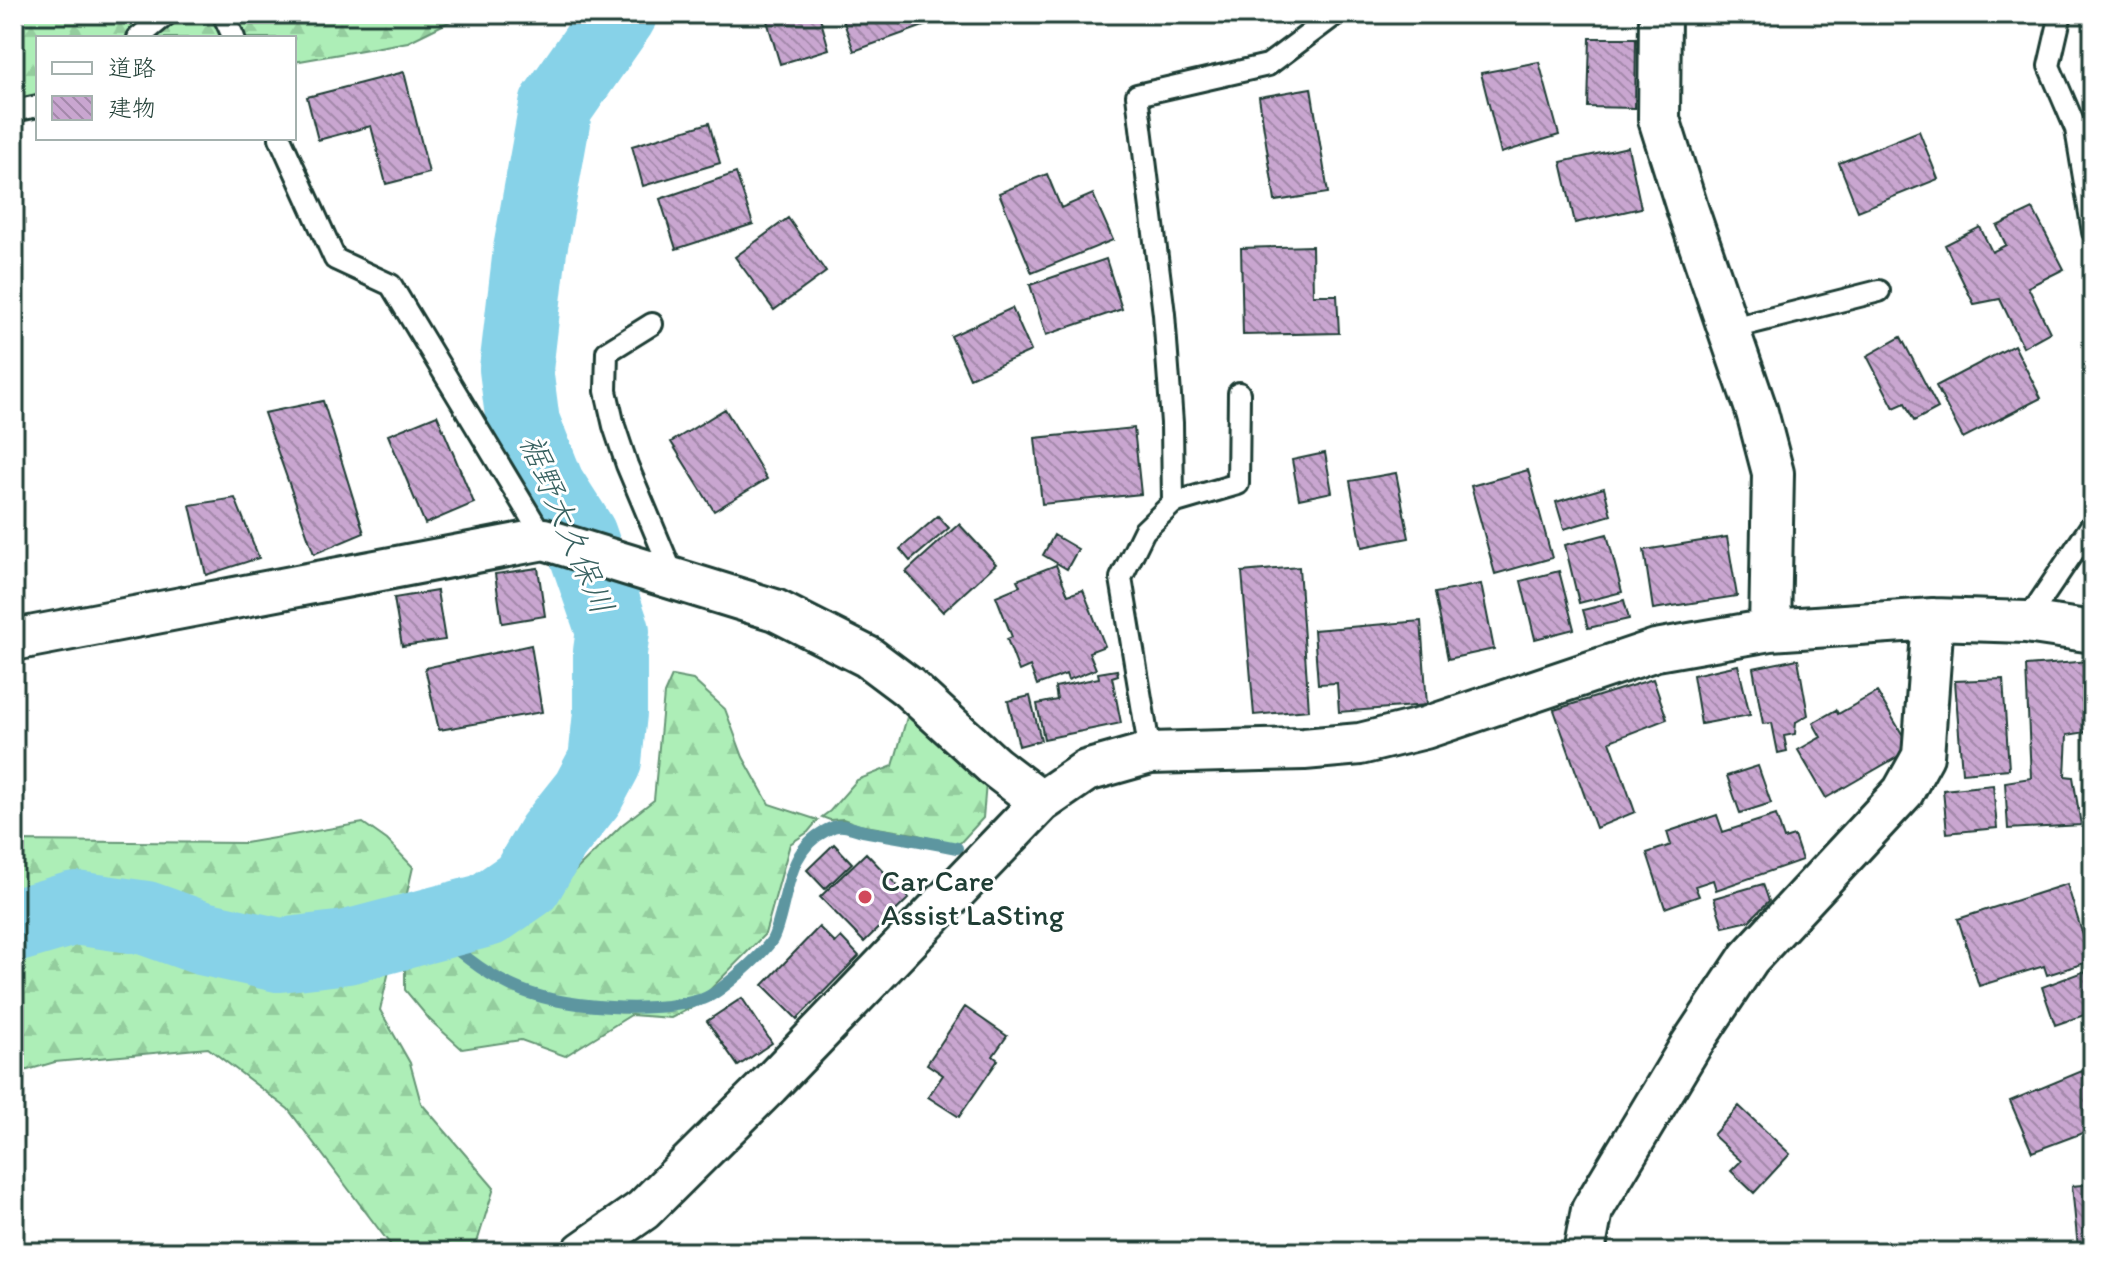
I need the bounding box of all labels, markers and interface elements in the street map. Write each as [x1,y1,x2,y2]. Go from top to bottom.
legend [36,36,296,140]
text: 道路 [108,53,156,82]
text: 建物 [108,93,156,122]
water label: 裾野大久保川 [512,428,622,620]
place label: Car Care Assist LaSting [881,862,1065,933]
marker: Car Care Assist LaSting [856,888,874,906]

